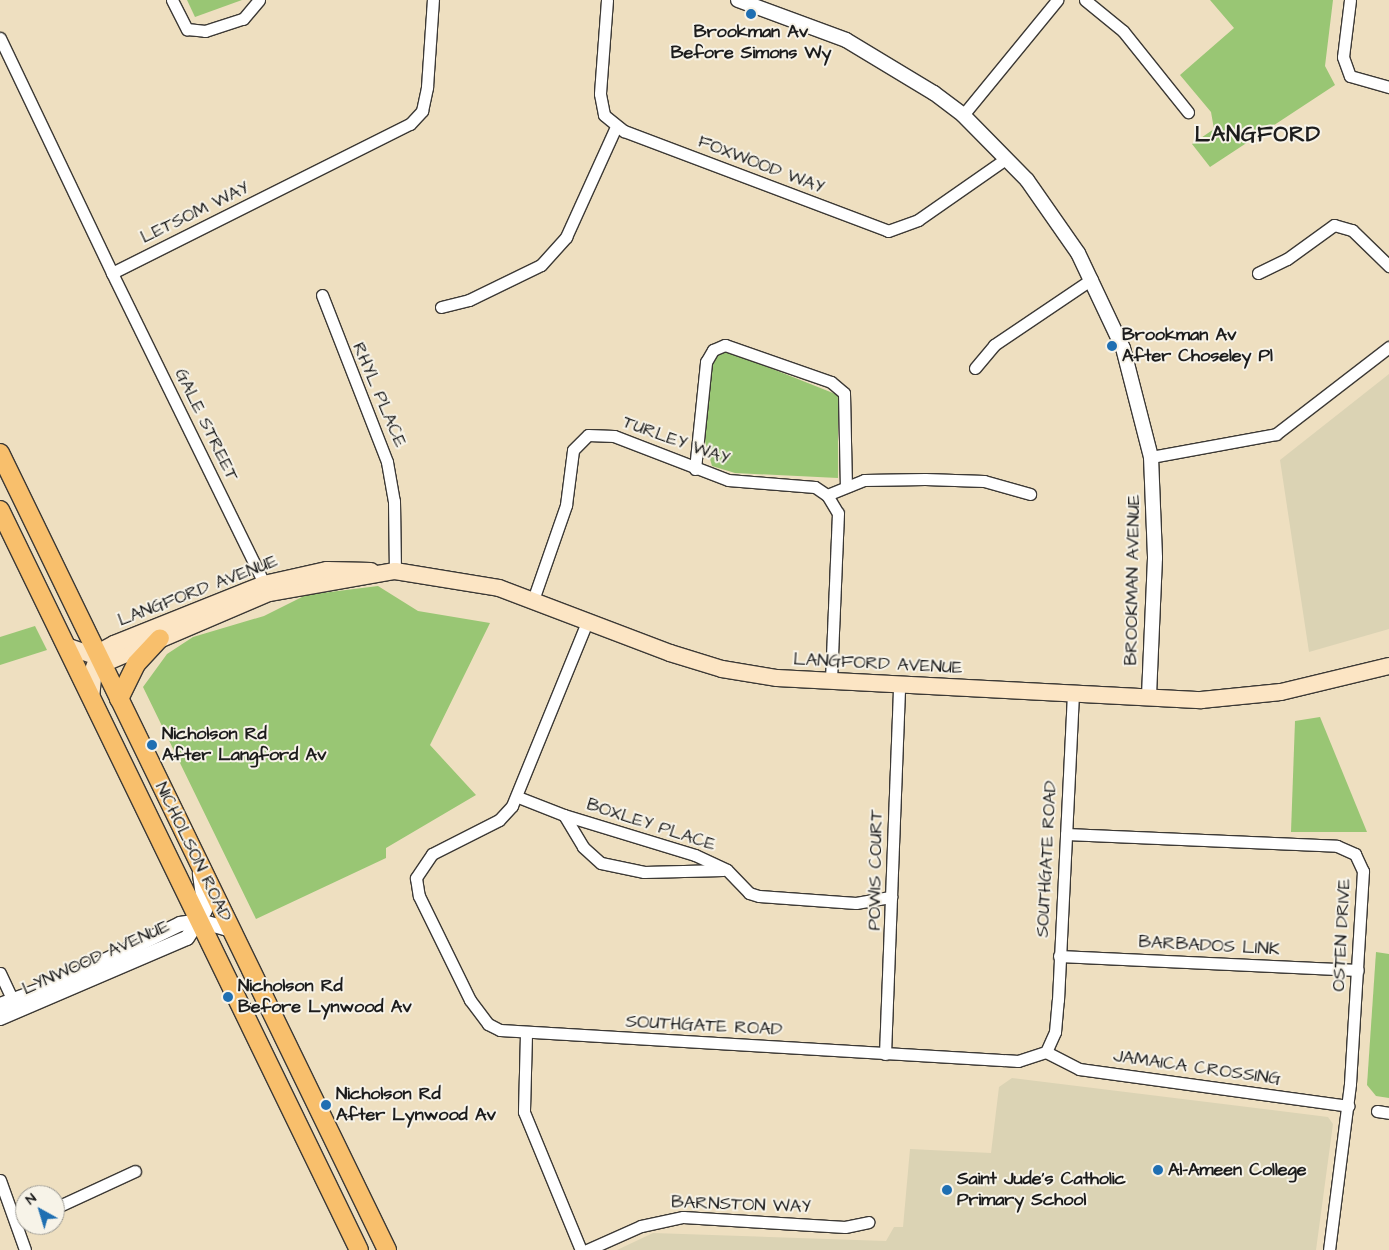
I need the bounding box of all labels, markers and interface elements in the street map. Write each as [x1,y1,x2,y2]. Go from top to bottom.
marker: Brookman Av Before Simons Wy [745,8,757,20]
place label: Brookman Av Before Simons Wy [671,22,831,64]
district label: LANGFORD [1194,122,1322,148]
street label: FOXWOOD WAY [695,131,827,199]
street label: LETSOM WAY [137,177,253,249]
place label: Brookman Av After Choseley Pl [1122,325,1273,368]
street label: RHYL PLACE [347,339,411,451]
marker: Brookman Av After Choseley Pl [1106,340,1118,352]
street label: GALE STREET [169,365,243,485]
street label: TURLEY WAY [620,412,732,470]
street label: BROOKMAN AVENUE [1121,494,1145,666]
street label: LANGFORD AVENUE [115,551,281,631]
street label: LANGFORD AVENUE [793,649,963,679]
place label: Nicholson Rd After Langford Av [162,724,326,766]
marker: Nicholson Rd After Langford Av [146,739,158,751]
street label: NICHOLSON ROAD [150,779,236,925]
street label: SOUTHGATE ROAD [1032,780,1062,938]
street label: BOXLEY PLACE [584,794,718,856]
street label: POWIS COURT [864,809,888,931]
street label: OSTEN DRIVE [1328,878,1356,992]
street label: LYNWOOD AVENUE [19,916,173,1000]
street label: BARBADOS LINK [1138,932,1280,960]
place label: Nicholson Rd Before Lynwood Av [238,976,412,1019]
marker: Nicholson Rd Before Lynwood Av [222,991,234,1003]
street label: SOUTHGATE ROAD [625,1011,783,1041]
street label: JAMAICA CROSSING [1112,1046,1282,1090]
place label: Nicholson Rd After Lynwood Av [336,1084,496,1126]
marker: Nicholson Rd After Lynwood Av [320,1099,332,1111]
place label: Al-Ameen College [1168,1159,1306,1181]
marker: Al-Ameen College [1152,1164,1164,1176]
place label: Saint Jude's Catholic Primary School [957,1169,1126,1212]
marker: Saint Jude's Catholic Primary School [941,1184,953,1196]
north arrow [15,1185,65,1235]
text: N [21,1189,41,1210]
street label: BARNSTON WAY [671,1192,811,1218]

